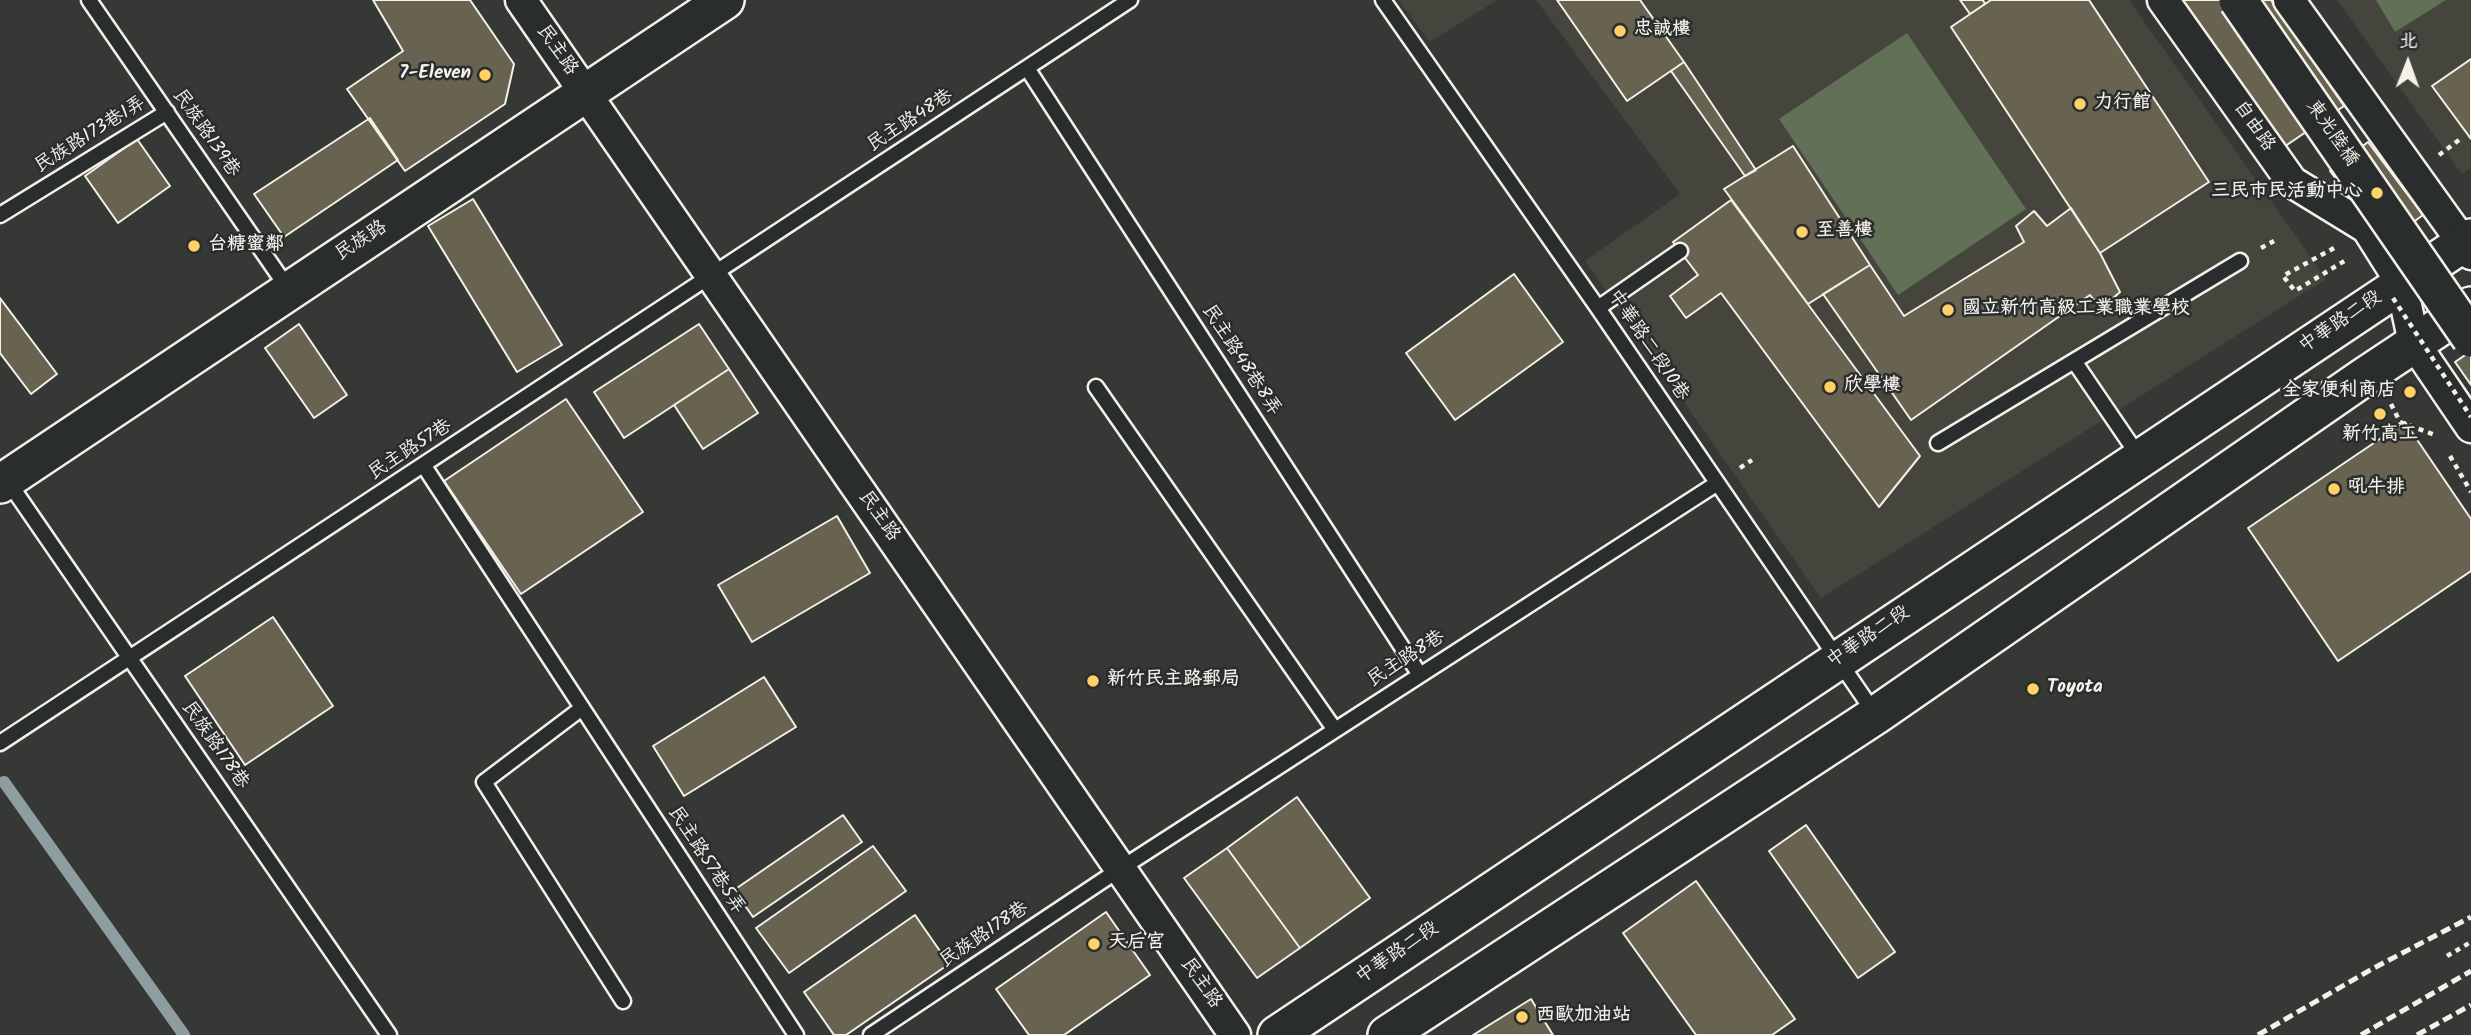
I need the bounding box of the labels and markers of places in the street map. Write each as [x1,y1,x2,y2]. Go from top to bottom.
place label: 忠誠樓 [1634,20,1691,42]
marker: 忠誠樓 [1612,23,1628,39]
place label: 7-Eleven [399,64,471,86]
marker: 7-Eleven [477,67,493,83]
place label: 力行館 [2094,93,2151,115]
marker: 力行館 [2072,96,2088,112]
place label: 三民市民活動中心 [2211,182,2363,204]
marker: 三民市民活動中心 [2369,185,2385,201]
place label: 至善樓 [1816,221,1873,243]
marker: 至善樓 [1794,224,1810,240]
place label: 台糖蜜鄰 [208,235,284,257]
marker: 台糖蜜鄰 [186,238,202,254]
place label: 國立新竹高級工業職業學校 [1962,299,2190,321]
marker: 國立新竹高級工業職業學校 [1940,302,1956,318]
place label: 欣學樓 [1844,376,1901,398]
marker: 欣學樓 [1822,379,1838,395]
place label: 全家便利商店 [2282,381,2396,403]
marker: 全家便利商店 [2402,384,2418,400]
marker: 新竹高工 [2372,406,2388,422]
place label: 新竹高工 [2342,425,2418,447]
place label: 吼牛排 [2348,478,2405,500]
marker: 吼牛排 [2326,481,2342,497]
place label: 新竹民主路郵局 [1107,670,1240,692]
marker: 新竹民主路郵局 [1085,673,1101,689]
place label: Toyota [2047,678,2103,700]
marker: Toyota [2025,681,2041,697]
place label: 天后宮 [1108,933,1165,955]
marker: 天后宮 [1086,936,1102,952]
place label: 西歐加油站 [1536,1006,1631,1028]
marker: 西歐加油站 [1514,1009,1530,1025]

